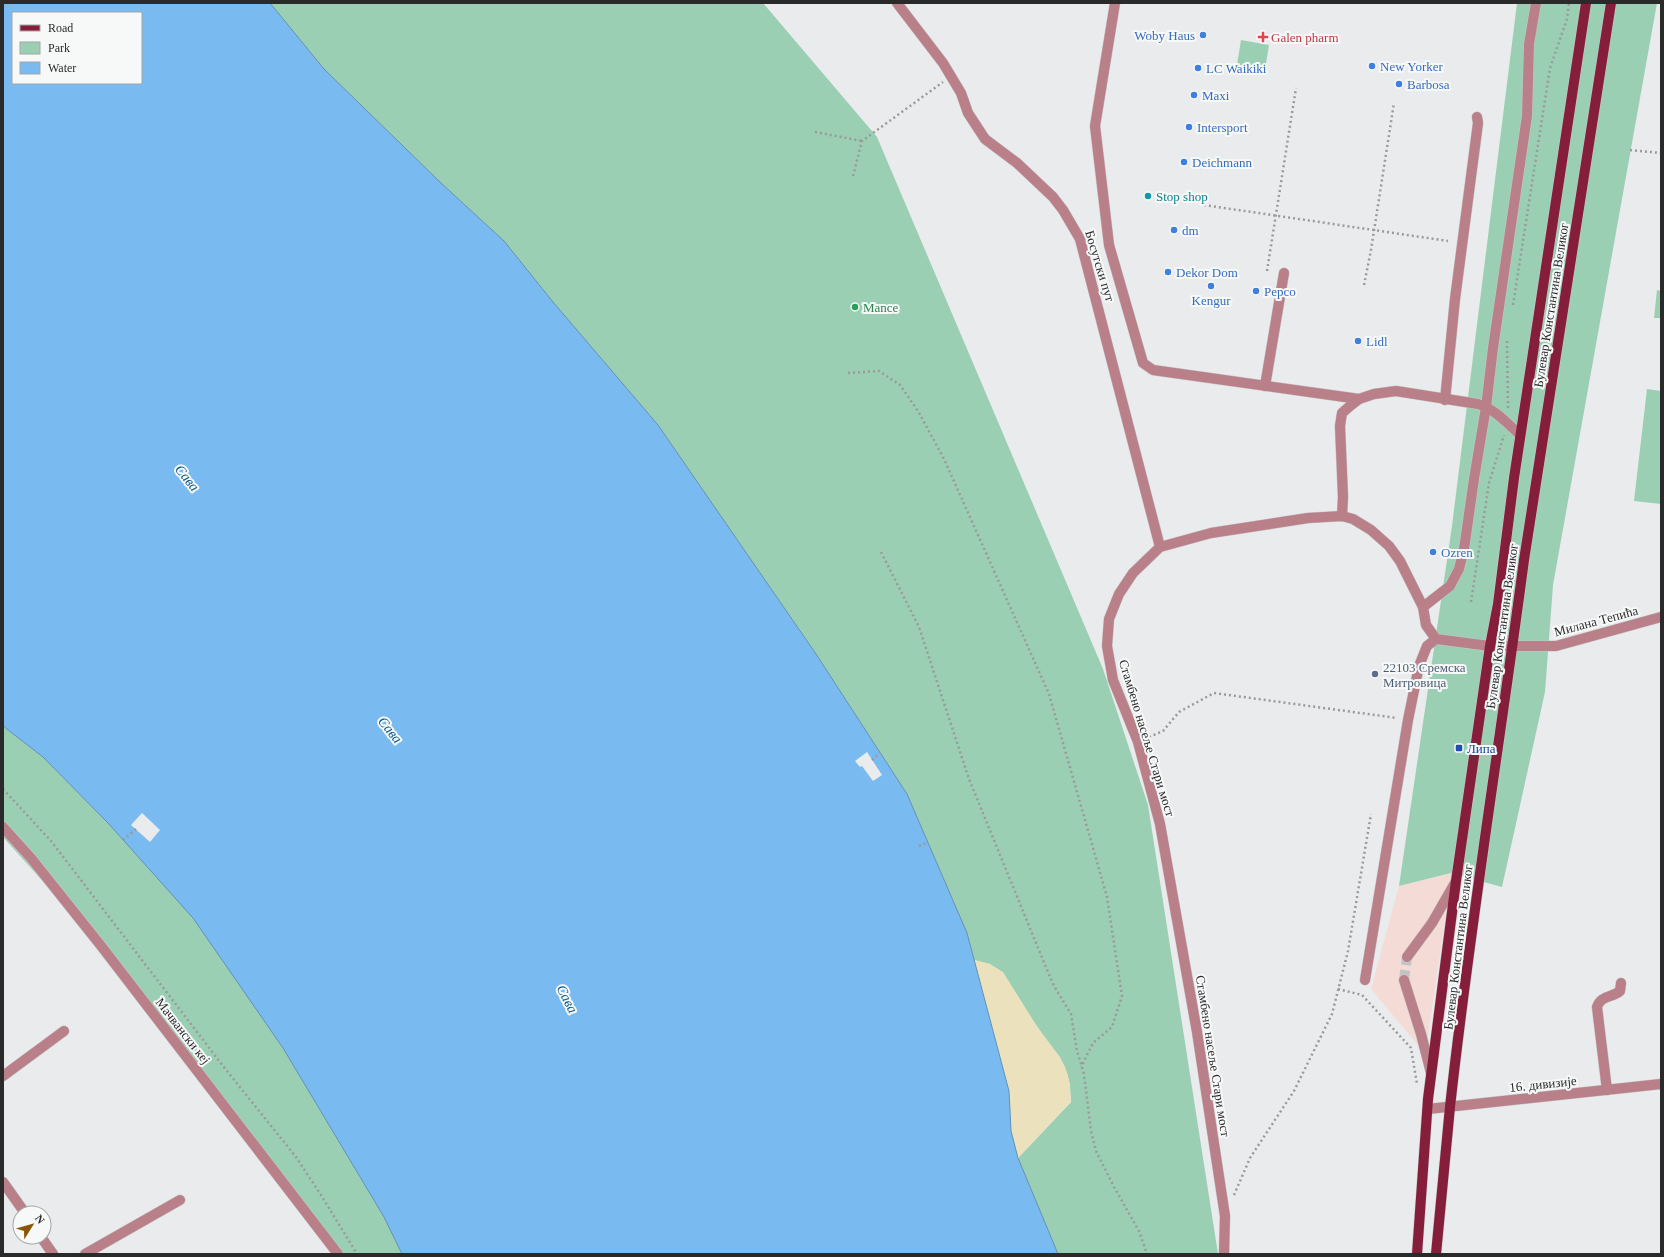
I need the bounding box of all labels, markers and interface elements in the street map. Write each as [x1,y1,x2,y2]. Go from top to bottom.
legend [12,12,142,84]
text: Road [48,21,73,35]
place label: Woby Haus [1134,28,1195,43]
marker: Woby Haus [1198,30,1208,40]
place label: Galen pharm [1271,30,1339,45]
marker: Galen pharm [1258,32,1268,42]
text: Park [48,41,70,55]
place label: New Yorker [1380,59,1444,74]
text: Water [48,61,76,75]
place label: LC Waikiki [1206,61,1267,76]
marker: New Yorker [1367,61,1377,71]
marker: LC Waikiki [1193,63,1203,73]
place label: Barbosa [1407,77,1450,92]
marker: Barbosa [1394,79,1404,89]
place label: Maxi [1202,88,1230,103]
marker: Maxi [1189,90,1199,100]
place label: Intersport [1197,120,1248,135]
marker: Intersport [1184,122,1194,132]
place label: Deichmann [1192,155,1252,170]
marker: Deichmann [1179,157,1189,167]
place label: Stop shop [1156,189,1208,204]
marker: Stop shop [1143,191,1153,201]
street label: Булевар Константина Великог [1531,222,1571,388]
place label: dm [1182,223,1199,238]
marker: dm [1169,225,1179,235]
street label: Босутски пут [1082,229,1118,304]
place label: Dekor Dom [1176,265,1238,280]
marker: Dekor Dom [1163,267,1173,277]
marker: Kengur [1206,281,1216,291]
place label: Pepco [1264,284,1296,299]
marker: Pepco [1251,286,1261,296]
place label: Kengur [1192,293,1231,308]
place label: Mance [863,300,899,315]
marker: Mance [850,302,860,312]
place label: Lidl [1366,334,1388,349]
marker: Lidl [1353,336,1363,346]
water label: Сава [172,462,202,494]
street label: Булевар Константина Великог [1483,542,1521,710]
place label: Ozren [1441,545,1473,560]
marker: Ozren [1428,547,1438,557]
street label: Милана Тепића [1552,603,1640,639]
street label: Стамбено насеље Стари мост [1116,658,1178,819]
place label: 22103 Сремска Митровица [1383,660,1466,690]
marker: 22103 Сремска Митровица [1370,669,1380,679]
water label: Сава [375,714,405,746]
place label: Липа [1467,741,1496,756]
marker: Липа [1454,743,1464,753]
street label: Булевар Константина Великог [1440,863,1476,1031]
street label: Стамбено насеље Стари мост [1193,974,1233,1138]
water label: Сава [554,982,580,1016]
street label: Мачвански кеј [153,995,213,1067]
street label: 16. дивизије [1509,1073,1578,1095]
north arrow [12,1205,52,1245]
text: N [33,1212,47,1226]

